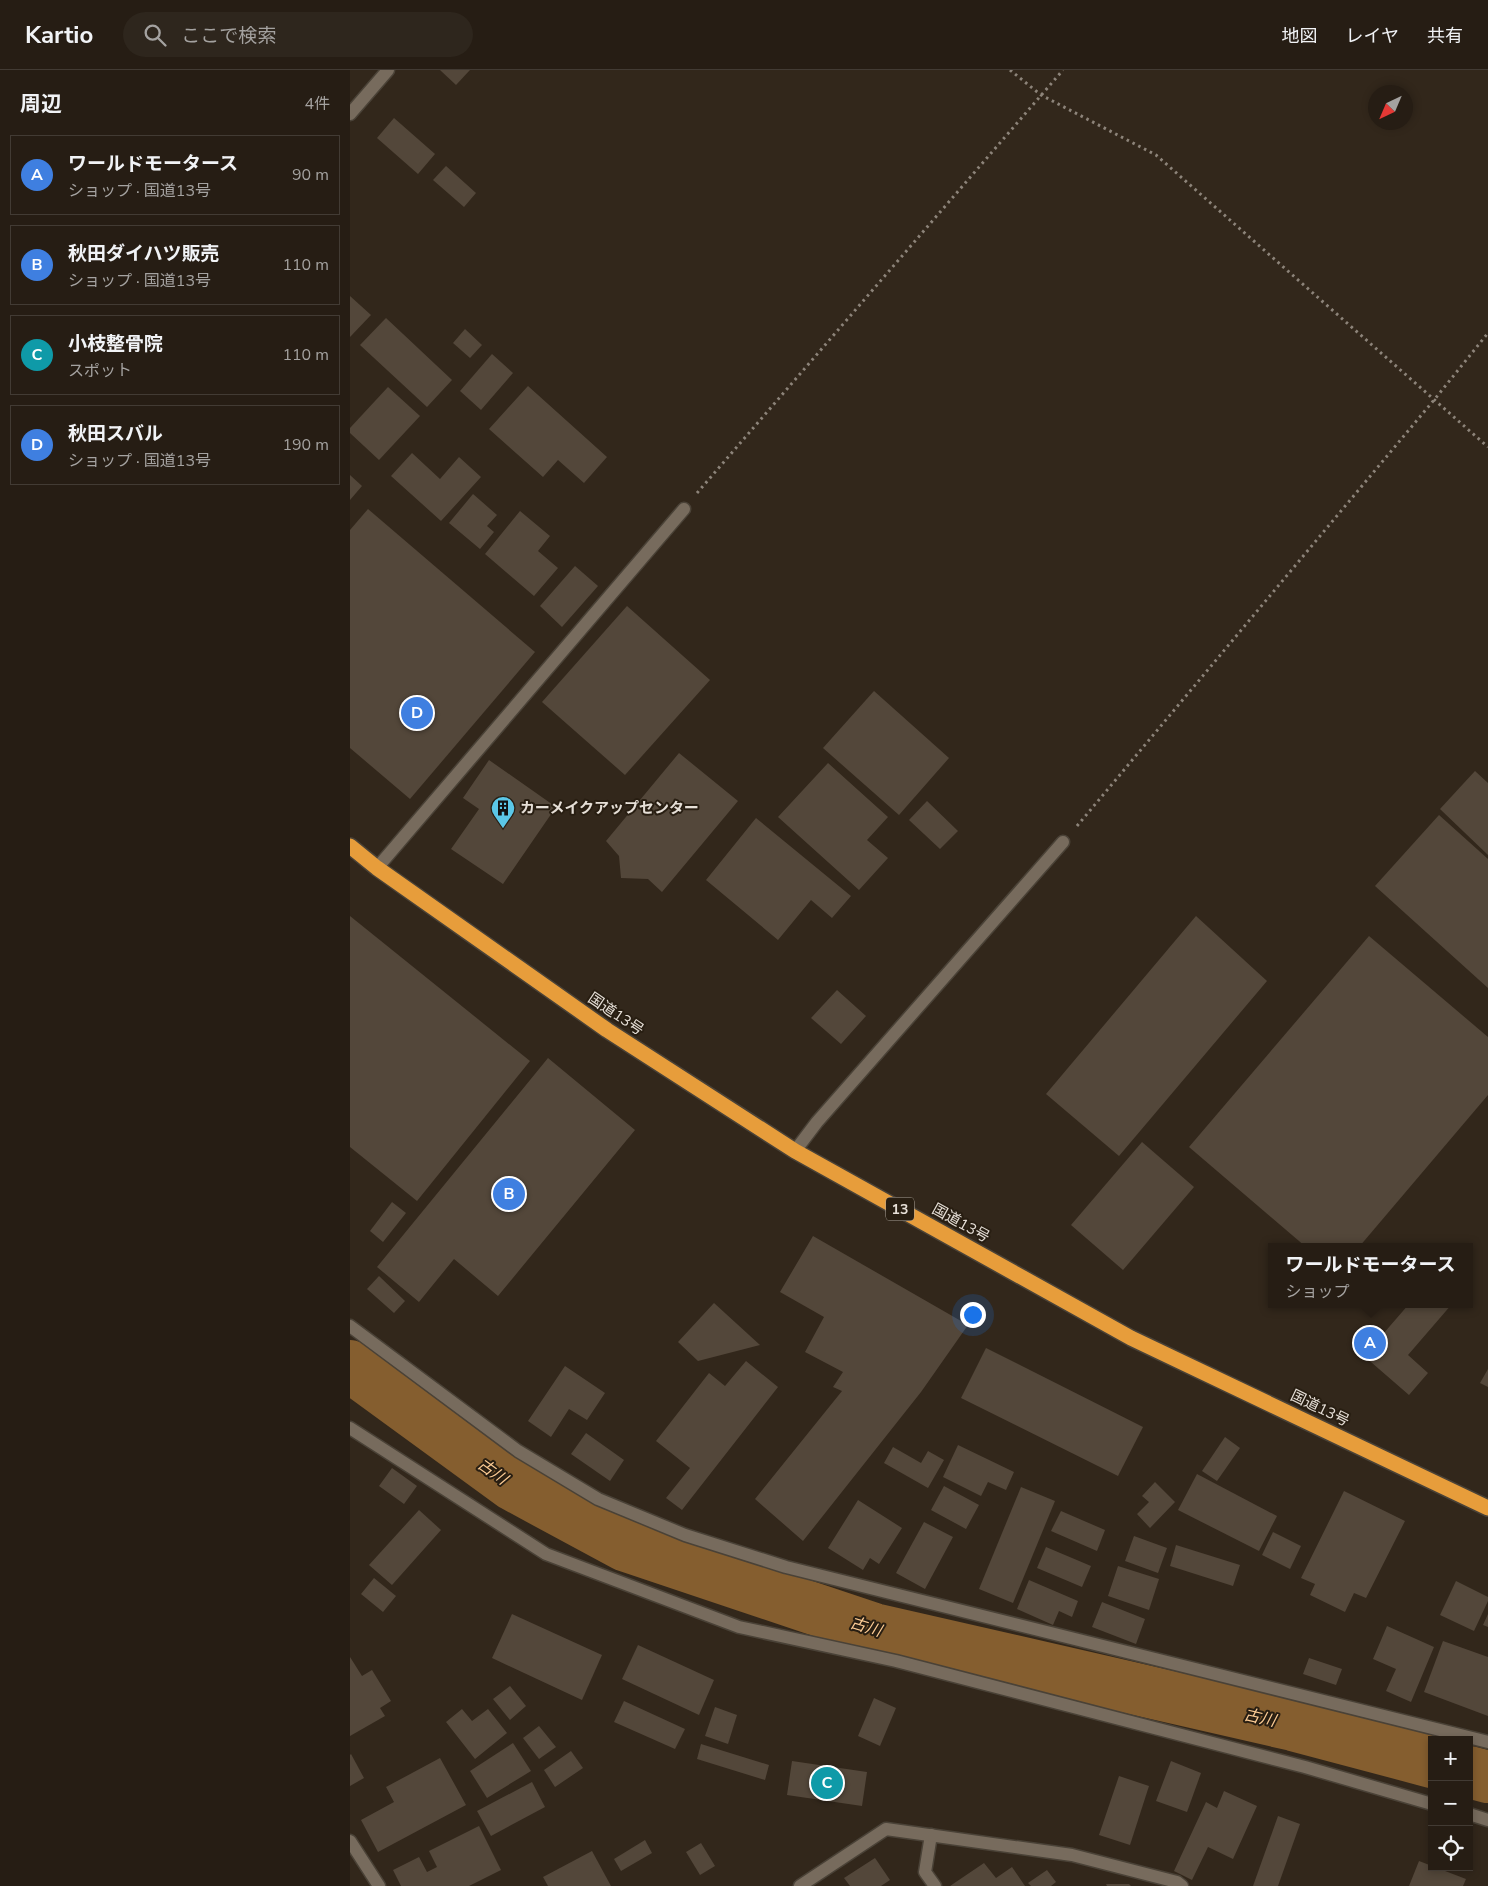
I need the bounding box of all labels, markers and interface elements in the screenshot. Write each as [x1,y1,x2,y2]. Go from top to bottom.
search box [123,12,473,57]
text: Kartio [25,19,93,51]
icon: search [141,21,169,49]
text: ここで検索 [181,23,276,49]
text: 地図 [1282,24,1318,48]
text: レイヤ [1346,24,1399,48]
text: 共有 [1427,24,1463,48]
north arrow [1368,85,1413,130]
text: 周辺 [20,90,62,118]
text: 4件 [304,93,330,115]
text: ワールドモータース [68,151,238,177]
text: A [31,164,43,186]
text: 90 m [292,164,329,186]
text: ショップ · 国道13号 [68,180,211,202]
text: 秋田ダイハツ販売 [68,241,220,267]
text: B [31,254,43,276]
text: 110 m [282,254,329,276]
text: ショップ · 国道13号 [68,270,211,292]
text: 小枝整骨院 [68,331,163,357]
text: C [32,344,42,366]
text: 110 m [282,344,329,366]
text: スポット [68,360,132,382]
text: 秋田スバル [68,421,163,447]
text: D [31,434,43,456]
text: 190 m [282,434,329,456]
text: ショップ · 国道13号 [68,450,211,472]
pin: D [401,694,433,732]
building icon: カーメイクアップセンター [490,795,516,829]
place label: カーメイクアップセンター [520,798,699,818]
street label: 国道13号 [584,988,648,1040]
pin: B [493,1175,525,1213]
road number: 13 [886,1198,914,1220]
street label: 国道13号 [929,1199,993,1247]
popup [1268,1243,1473,1308]
text: ワールドモータース [1285,1252,1456,1278]
text: ショップ [1285,1281,1349,1303]
your location [960,1302,986,1328]
pin: A [1354,1324,1386,1362]
street label: 国道13号 [1287,1385,1353,1431]
water label: 古川 [473,1454,513,1491]
water label: 古川 [847,1612,886,1643]
water label: 古川 [1242,1704,1280,1733]
map controls [1428,1736,1473,1871]
button: + [1428,1736,1473,1781]
pin: C [811,1764,843,1802]
button: − [1428,1781,1473,1826]
button: locate [1428,1826,1473,1871]

